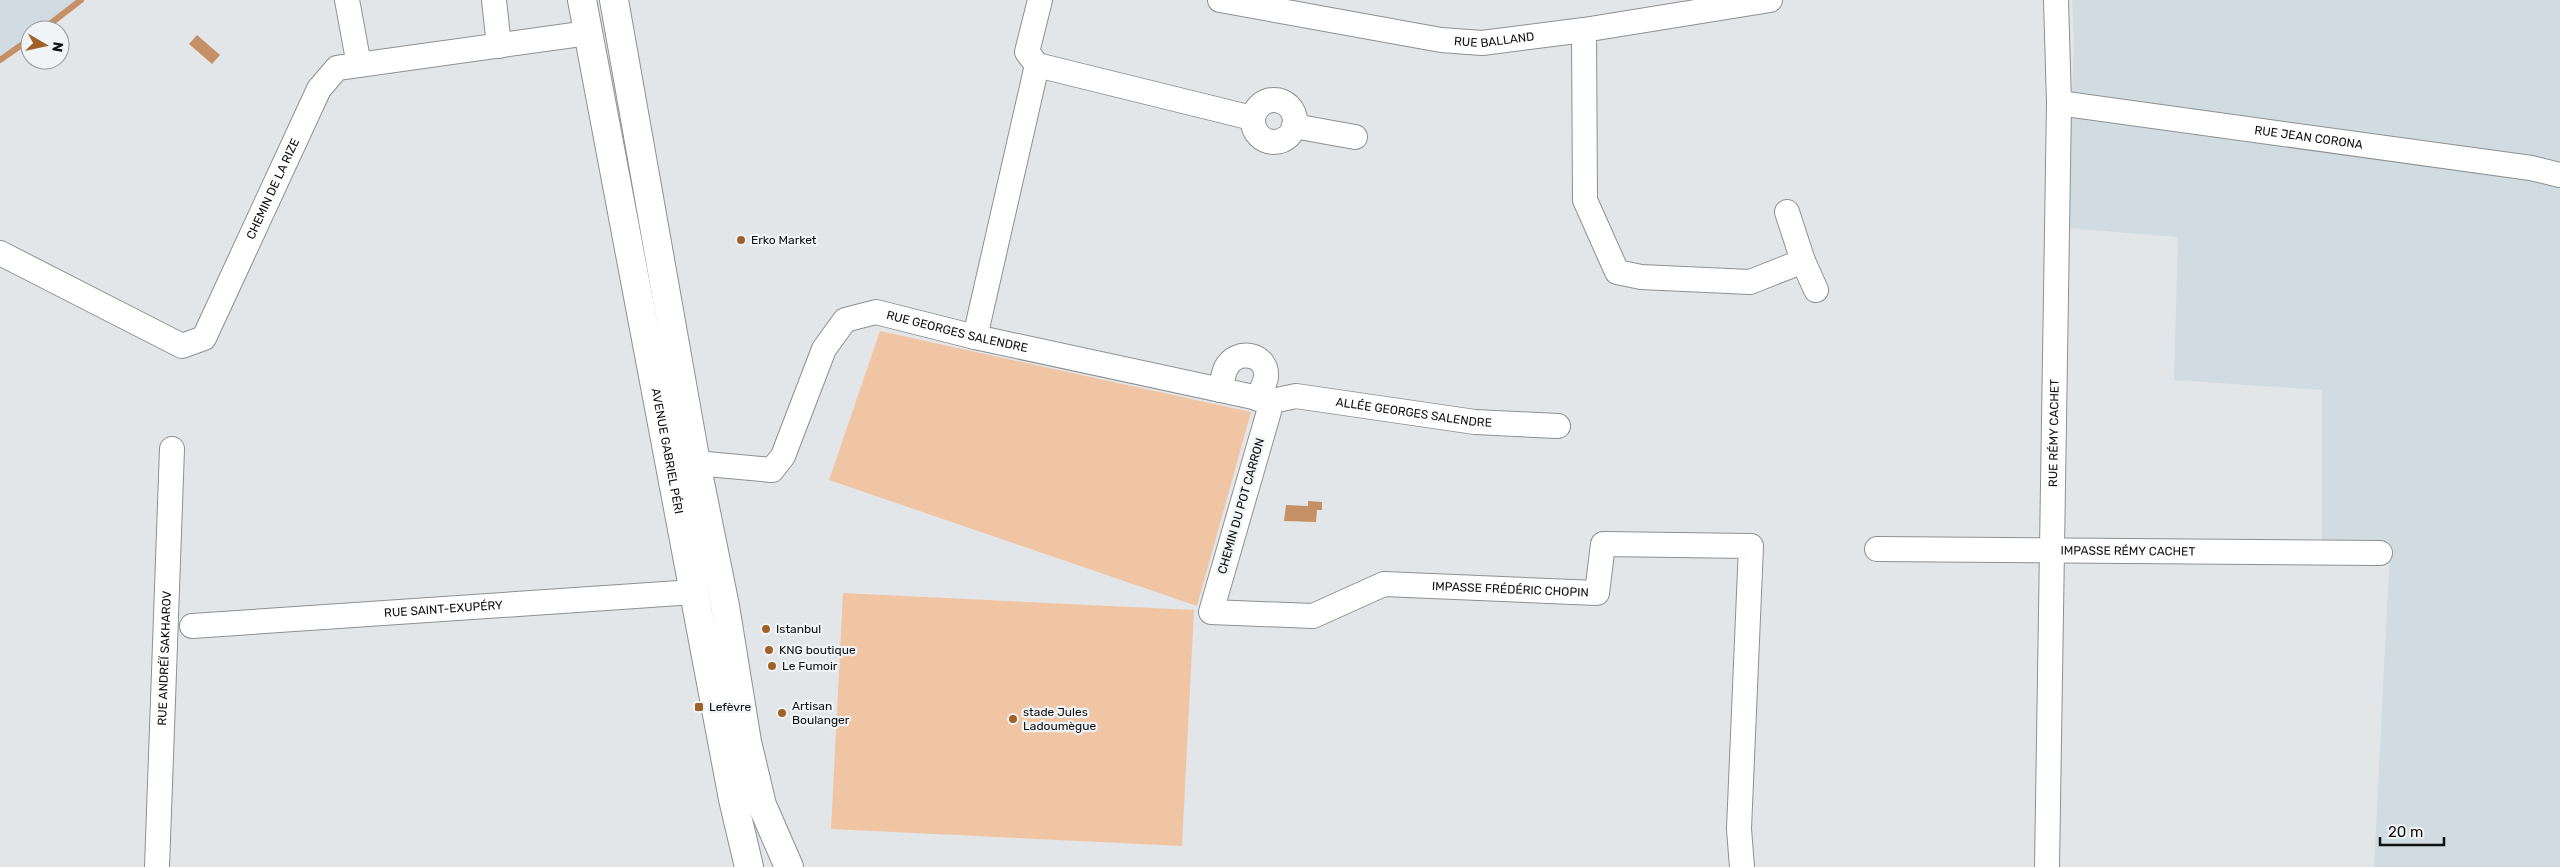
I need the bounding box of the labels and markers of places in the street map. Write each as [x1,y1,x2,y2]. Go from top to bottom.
place label: Erko Market [751,233,817,247]
marker: Erko Market [735,234,747,246]
place label: Istanbul [776,622,821,636]
marker: Istanbul [760,623,772,635]
place label: KNG boutique [779,643,856,657]
marker: KNG boutique [763,644,775,656]
place label: Le Fumoir [782,659,838,673]
marker: Le Fumoir [766,660,778,672]
place label: Artisan Boulanger [792,699,850,727]
place label: Lefèvre [709,700,751,714]
marker: Lefèvre [693,701,705,713]
place label: stade Jules Ladoumègue [1023,705,1096,733]
marker: Artisan Boulanger [776,707,788,719]
marker: stade Jules Ladoumègue [1007,713,1019,725]

